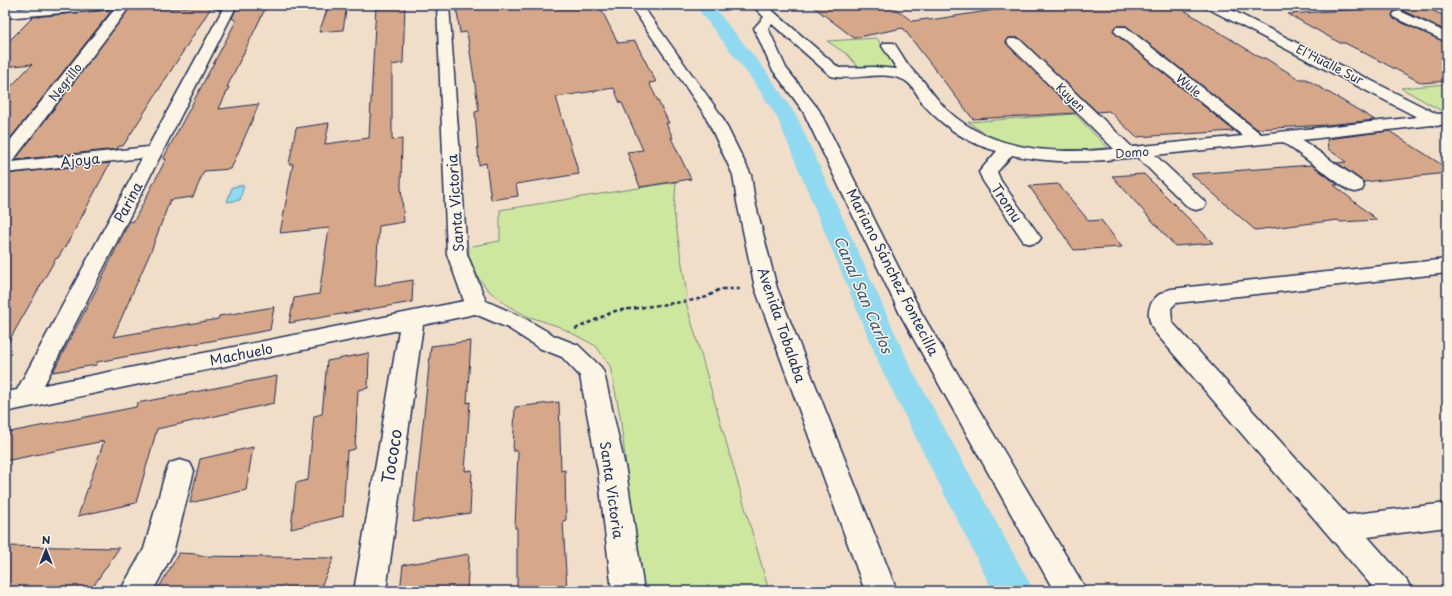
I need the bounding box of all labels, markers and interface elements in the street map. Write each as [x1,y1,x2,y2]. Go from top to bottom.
street label: El Hualle Sur [1293,39,1367,89]
street label: Negrillo [44,59,86,105]
street label: Wule [1172,69,1206,101]
street label: Kuyen [1052,78,1090,116]
street label: Domo [1115,142,1150,162]
street label: Ajoya [59,147,101,173]
street label: Santa Victoria [441,153,469,253]
street label: Parina [109,178,148,226]
street label: Tromu [986,179,1028,227]
street label: Mariano Sánchez Fontecilla [842,185,945,360]
water label: Canal San Carlos [829,232,900,358]
street label: Avenida Tobalaba [752,265,812,386]
street label: Machuelo [208,338,274,370]
street label: Tococo [374,427,408,485]
street label: Santa Victoria [595,440,629,540]
north arrow [26,530,66,570]
text: N [42,531,51,548]

